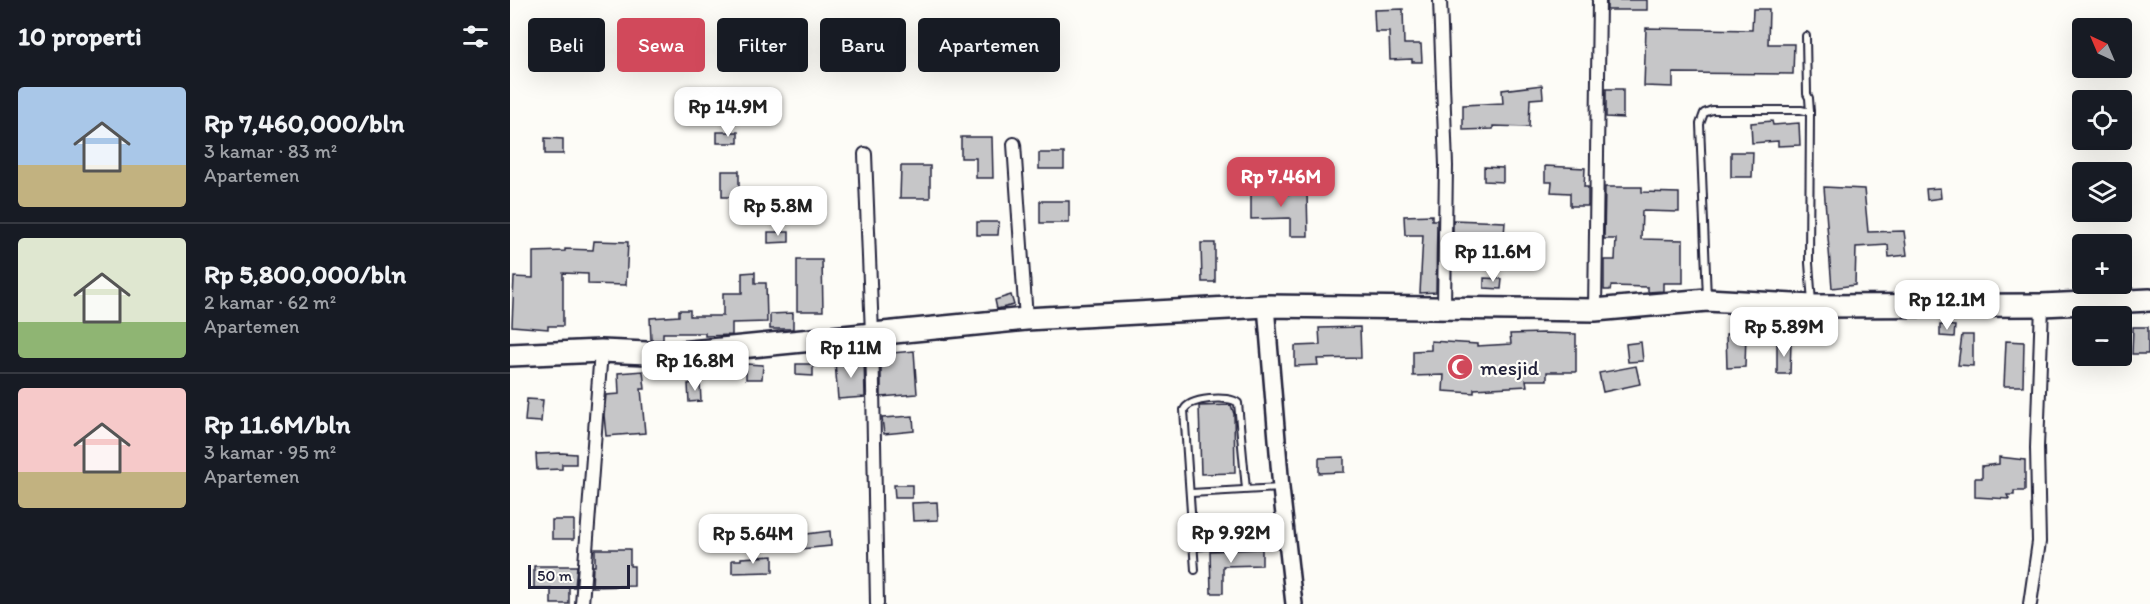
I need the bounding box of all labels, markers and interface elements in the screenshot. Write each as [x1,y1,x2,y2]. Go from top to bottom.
chip: Beli [528,18,605,72]
chip: Sewa [617,18,705,72]
chip: Filter [717,18,808,72]
chip: Baru [820,18,906,72]
chip: Apartemen [918,18,1060,72]
north arrow [2072,18,2132,78]
map controls [2072,18,2132,366]
text: 10 properti [18,20,142,52]
icon: filters [459,20,492,53]
pin: Rp 14.9M [666,87,790,138]
button: locate [2072,90,2132,150]
text: Rp 14.9M [688,94,768,118]
text: Rp 7,460,000/bln [204,107,405,139]
icon: home [66,111,138,183]
text: 3 kamar · 83 m² [204,139,337,163]
pin: Rp 7.46M [1219,157,1343,208]
button: layers [2072,162,2132,222]
text: Apartemen [204,163,299,187]
text: Rp 7.46M [1241,164,1321,188]
pin: Rp 5.8M [723,186,833,237]
text: Rp 5.8M [743,193,813,217]
pin: Rp 11.6M [1431,232,1555,283]
button: + [2072,234,2132,294]
text: Rp 11.6M [1455,239,1531,263]
text: Rp 5,800,000/bln [204,258,406,290]
icon: home [66,262,138,334]
pin: Rp 12.1M [1885,280,2009,331]
text: Rp 12.1M [1909,287,1985,311]
text: 2 kamar · 62 m² [204,290,336,314]
button: − [2072,306,2132,366]
pin: Rp 5.89M [1722,307,1846,358]
text: Apartemen [204,314,299,338]
text: Rp 5.89M [1744,314,1824,338]
pin: Rp 11M [802,328,900,379]
text: Rp 11M [820,335,882,359]
pin: Rp 16.8M [633,341,757,392]
text: Rp 16.8M [656,348,734,372]
mosque icon: mesjid [1445,352,1475,382]
place label: mesjid [1480,355,1540,380]
text: Rp 11.6M/bln [204,408,351,440]
icon: home [66,412,138,484]
text: 3 kamar · 95 m² [204,440,336,464]
text: Apartemen [204,464,299,488]
pin: Rp 9.92M [1169,513,1293,564]
pin: Rp 5.64M [691,514,815,565]
text: Rp 9.92M [1191,520,1271,544]
text: Rp 5.64M [713,521,793,545]
scale bar [528,562,630,590]
text: 50 m [537,566,572,585]

